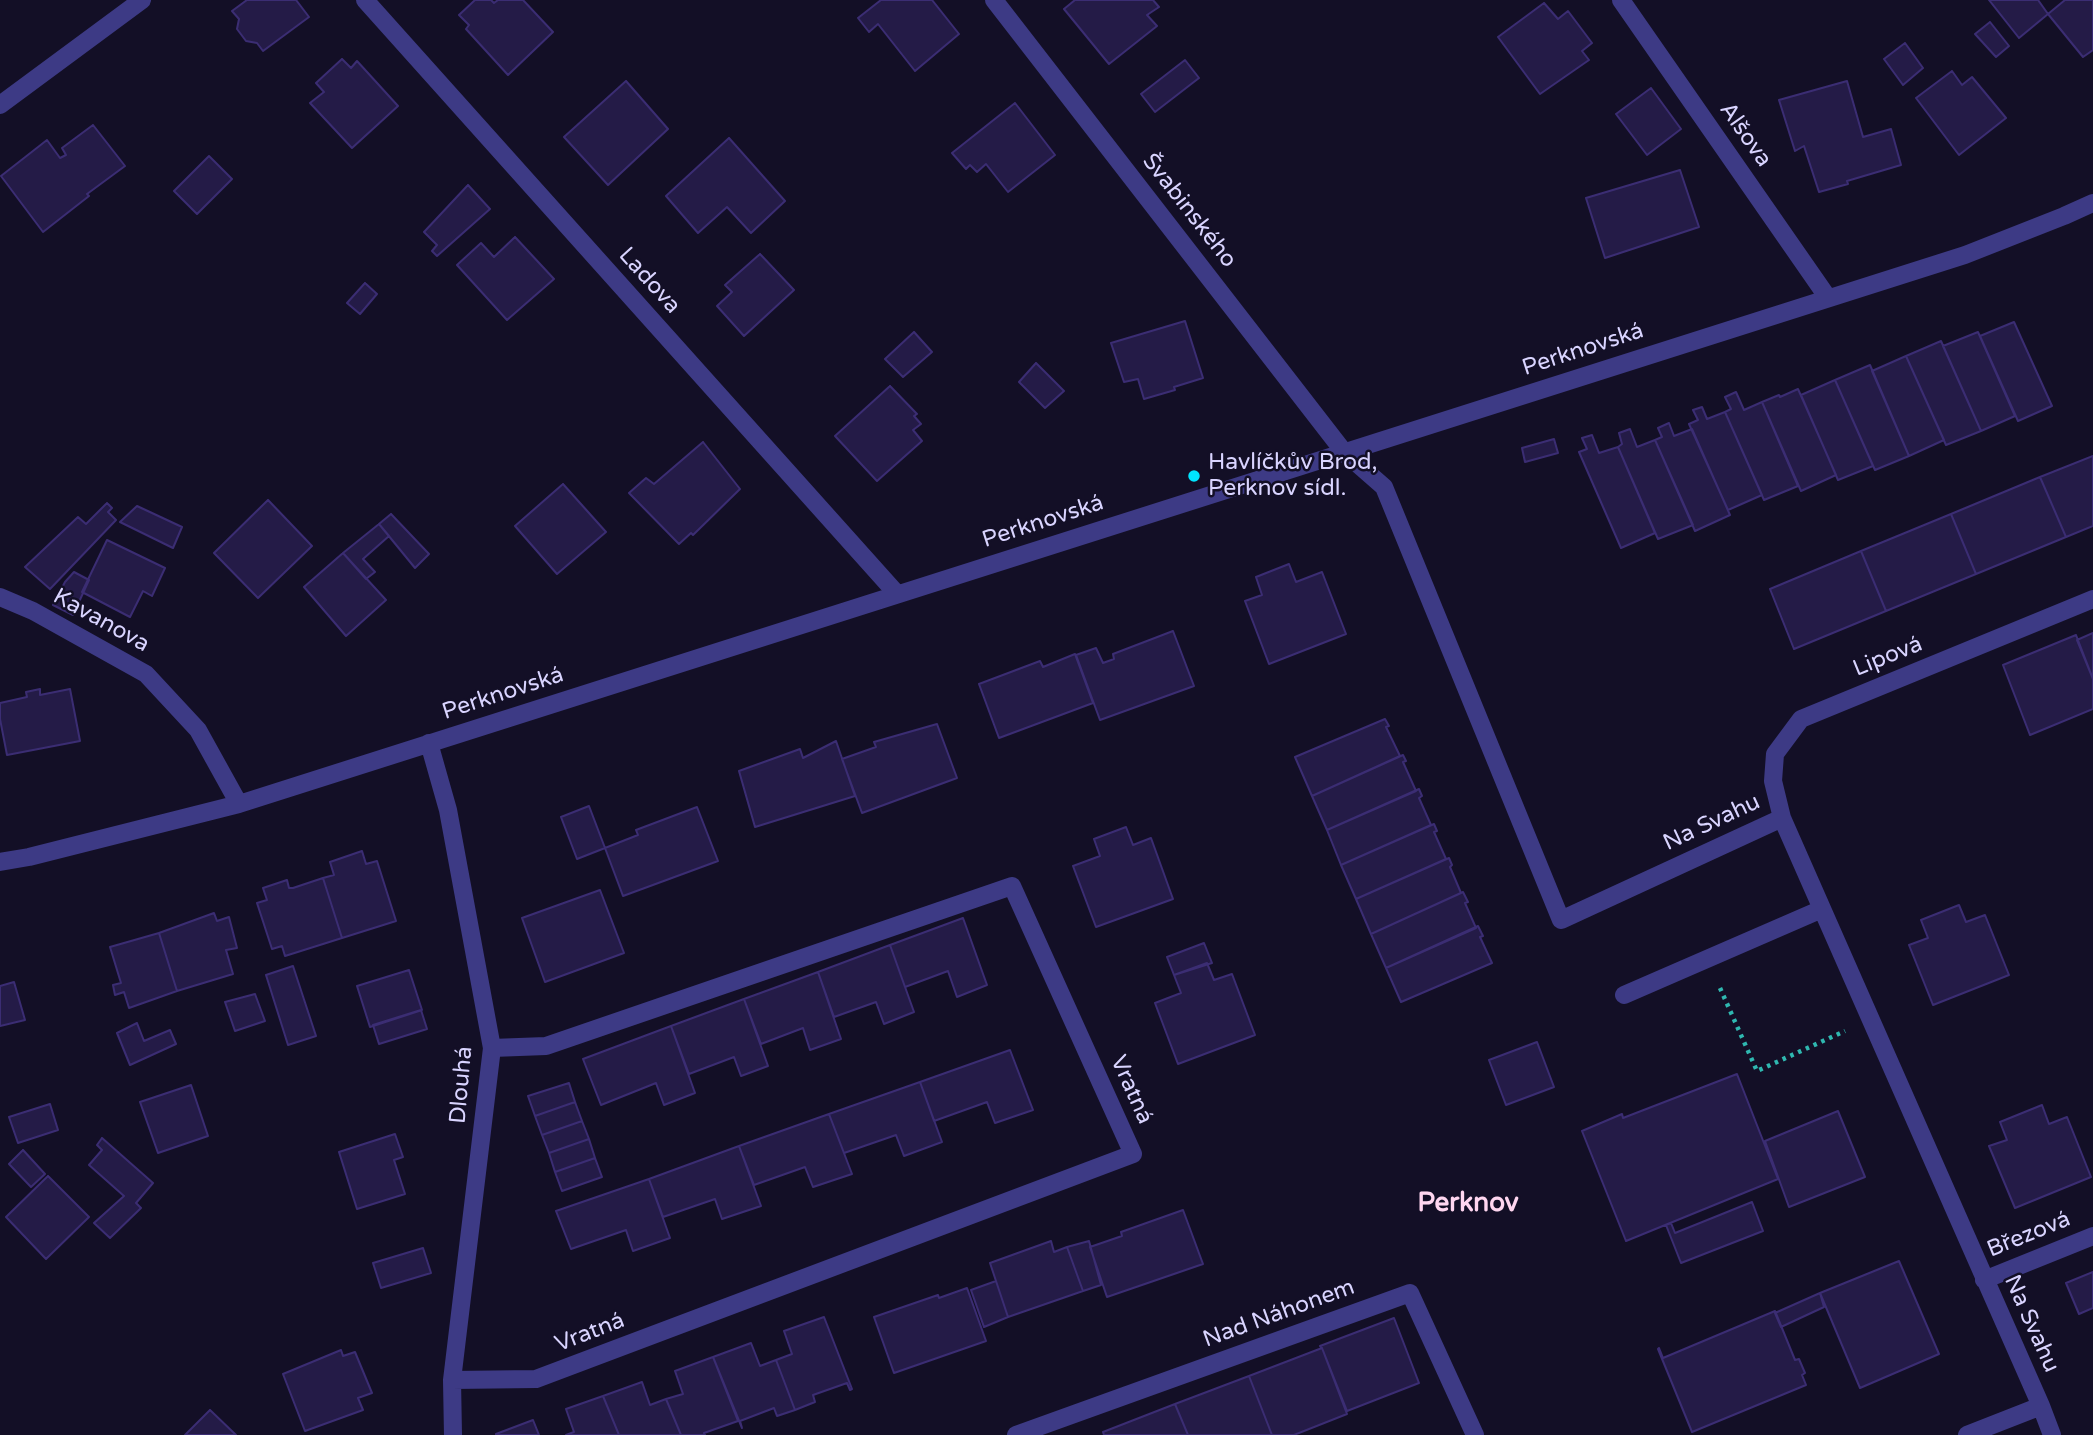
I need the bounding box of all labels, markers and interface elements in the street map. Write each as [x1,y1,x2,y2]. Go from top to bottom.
street label: Alšova [1713,97,1777,173]
street label: Švabinského [1136,149,1242,273]
street label: Ladova [612,242,686,320]
street label: Perknovská [1519,317,1647,383]
place label: Havlíčkův Brod, Perknov sídl. [1208,449,1377,503]
marker: Havlíčkův Brod, Perknov sídl. [1186,468,1202,484]
street label: Perknovská [979,489,1107,555]
street label: Kavanova [48,583,154,659]
street label: Lipová [1849,631,1927,683]
street label: Perknovská [439,661,567,727]
street label: Na Svahu [1659,789,1765,857]
street label: Dlouhá [445,1045,479,1125]
street label: Vratná [1104,1051,1158,1129]
district label: Perknov [1417,1188,1519,1220]
street label: Březová [1983,1206,2075,1264]
street label: Na Svahu [1997,1271,2065,1377]
street label: Nad Náhonem [1199,1274,1359,1354]
street label: Vratná [551,1307,629,1359]

